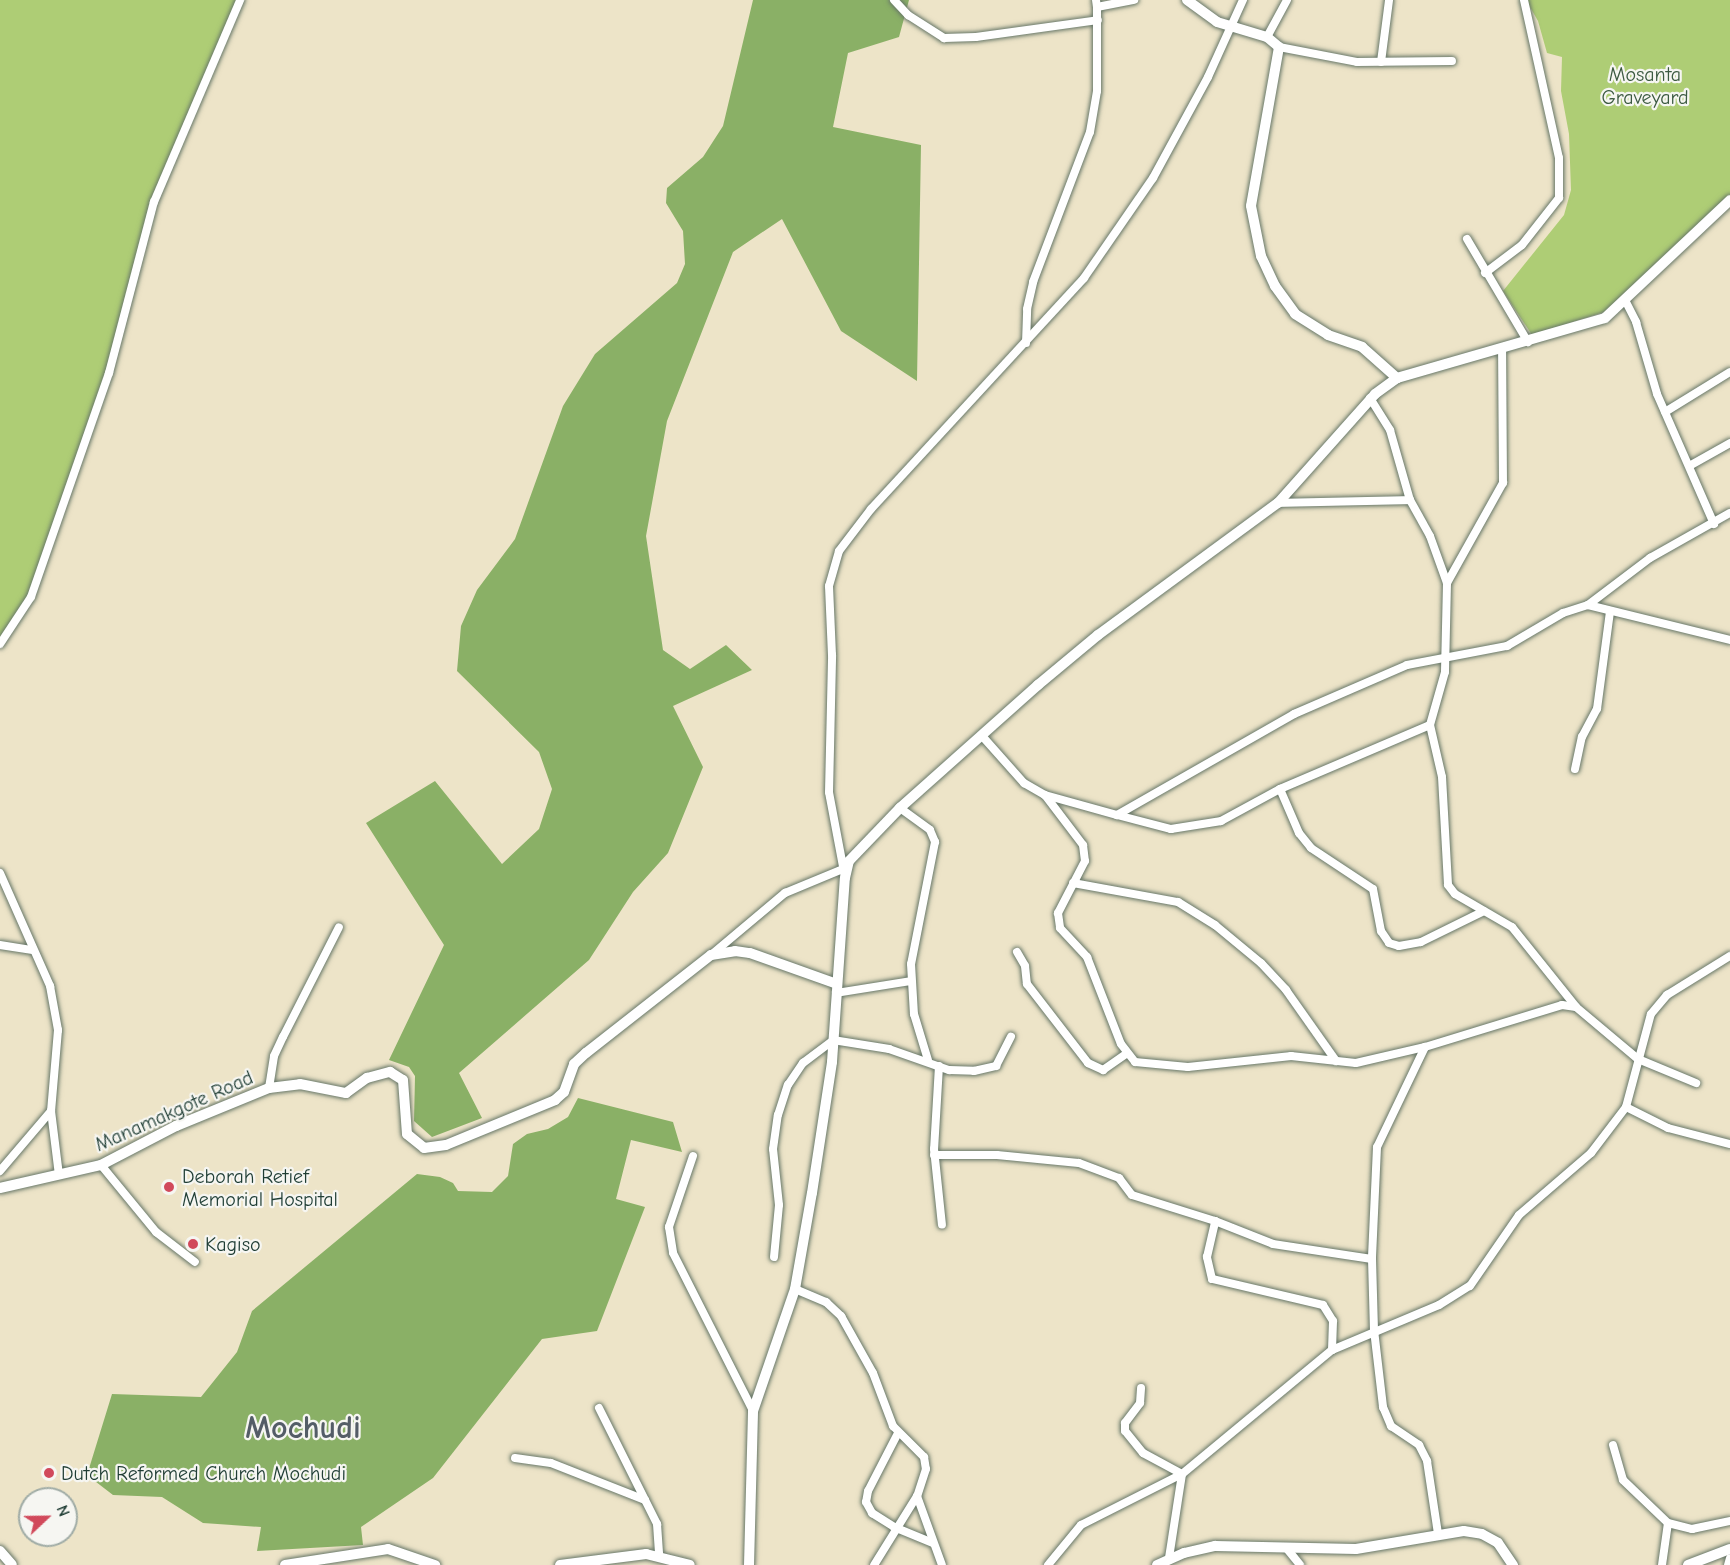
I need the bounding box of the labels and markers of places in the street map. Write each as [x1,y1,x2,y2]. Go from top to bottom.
place label: Deborah Retief Memorial Hospital [182,1164,338,1211]
marker: Deborah Retief Memorial Hospital [160,1178,178,1196]
place label: Kagiso [205,1232,260,1256]
marker: Kagiso [186,1237,200,1251]
place label: Dutch Reformed Church Mochudi [61,1461,346,1485]
marker: Dutch Reformed Church Mochudi [42,1466,56,1480]

